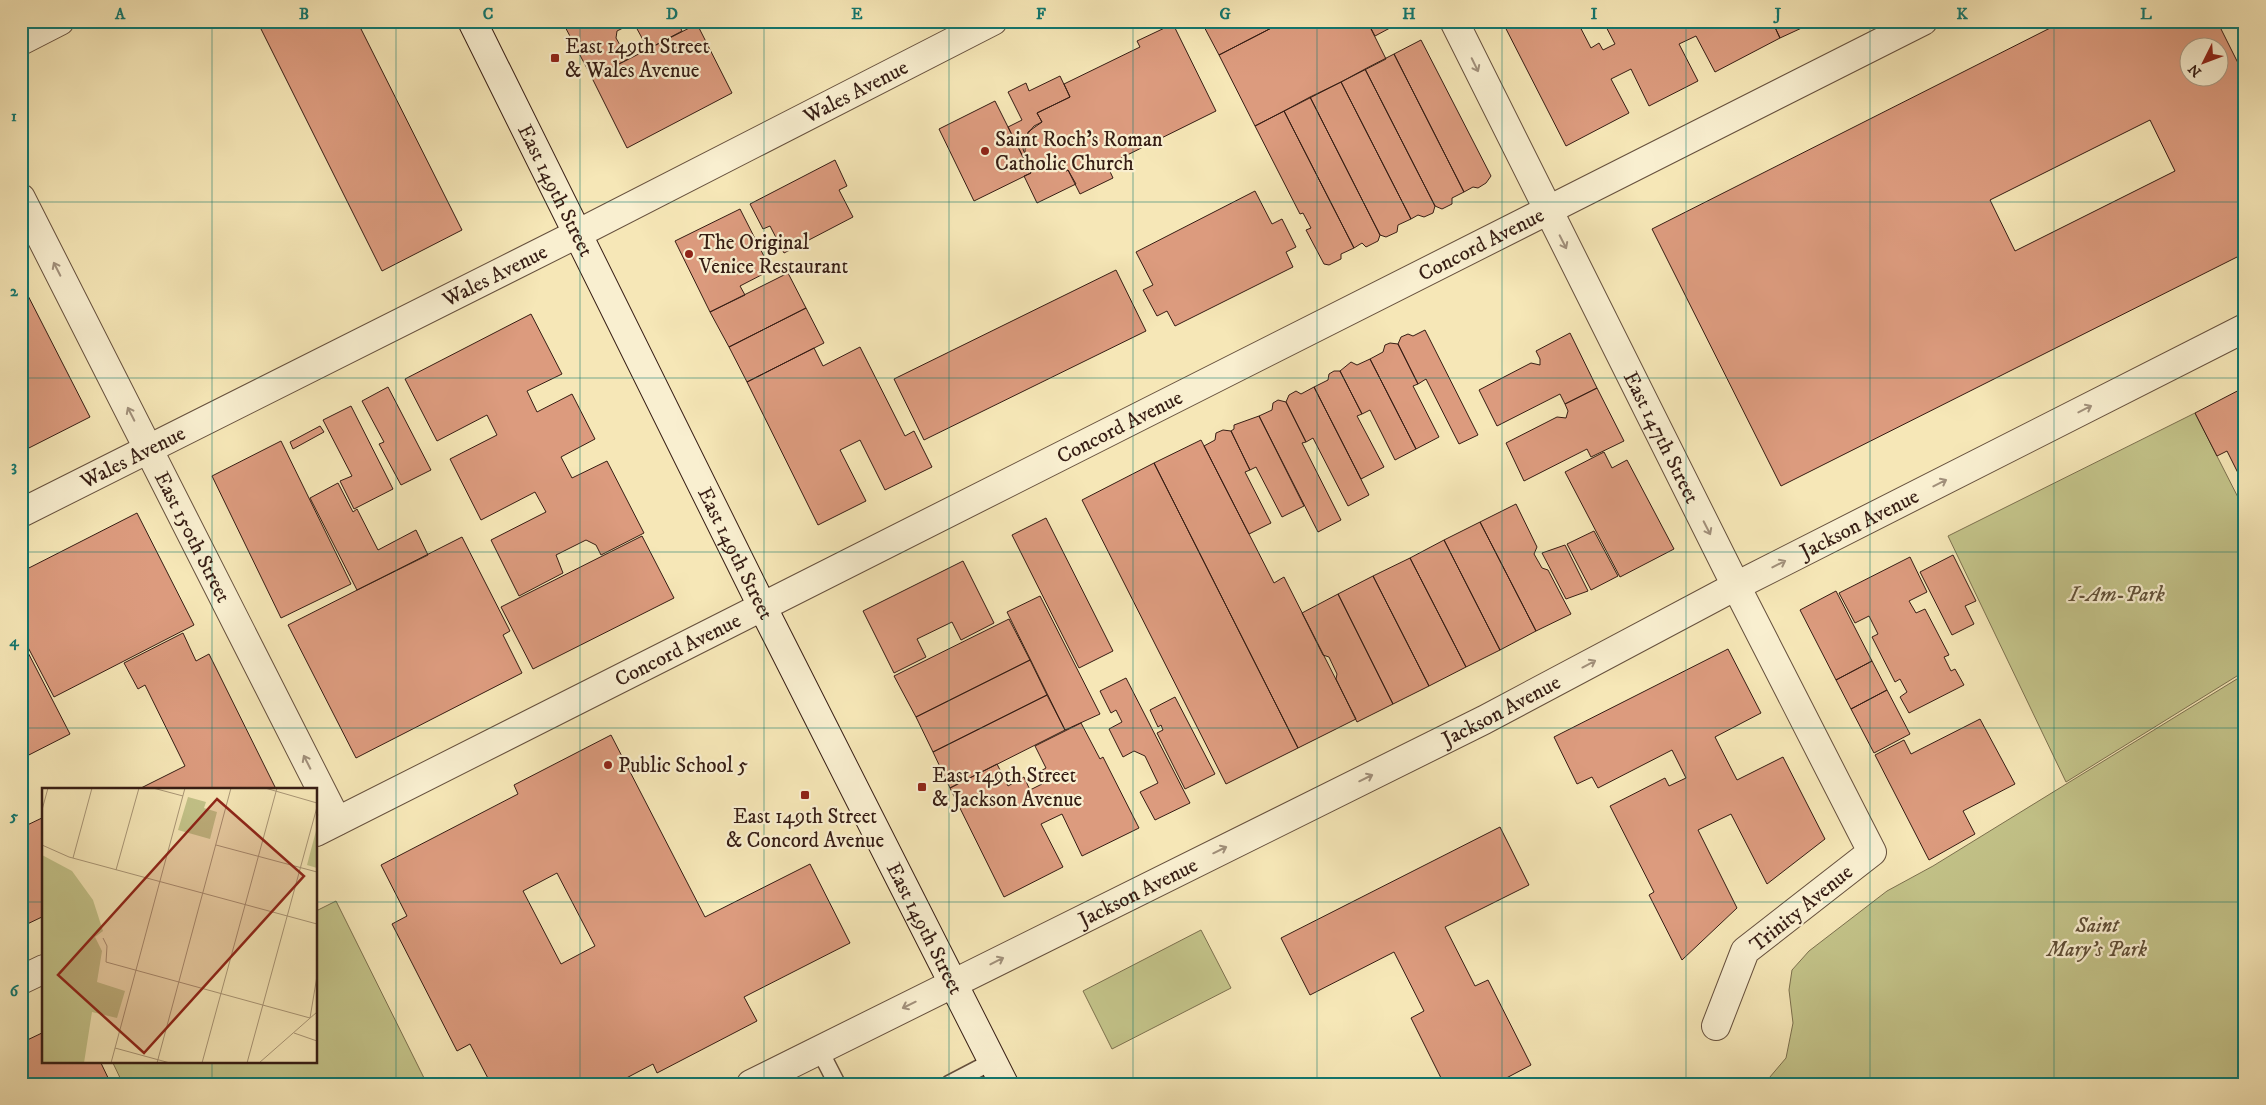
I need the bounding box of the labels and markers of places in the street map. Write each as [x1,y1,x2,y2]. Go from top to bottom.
place label: East 149th Street & Wales Avenue [565,34,709,84]
marker: East 149th Street & Wales Avenue [549,52,561,64]
place label: Saint Roch's Roman Catholic Church [995,127,1163,177]
marker: Saint Roch's Roman Catholic Church [979,145,991,157]
place label: The Original Venice Restaurant [698,230,848,280]
marker: The Original Venice Restaurant [683,248,695,260]
place label: Public School 5 [618,753,748,779]
marker: Public School 5 [602,759,614,771]
place label: East 149th Street & Jackson Avenue [932,763,1083,813]
marker: East 149th Street & Jackson Avenue [916,781,928,793]
marker: East 149th Street & Concord Avenue [799,789,811,801]
place label: East 149th Street & Concord Avenue [726,804,884,854]

